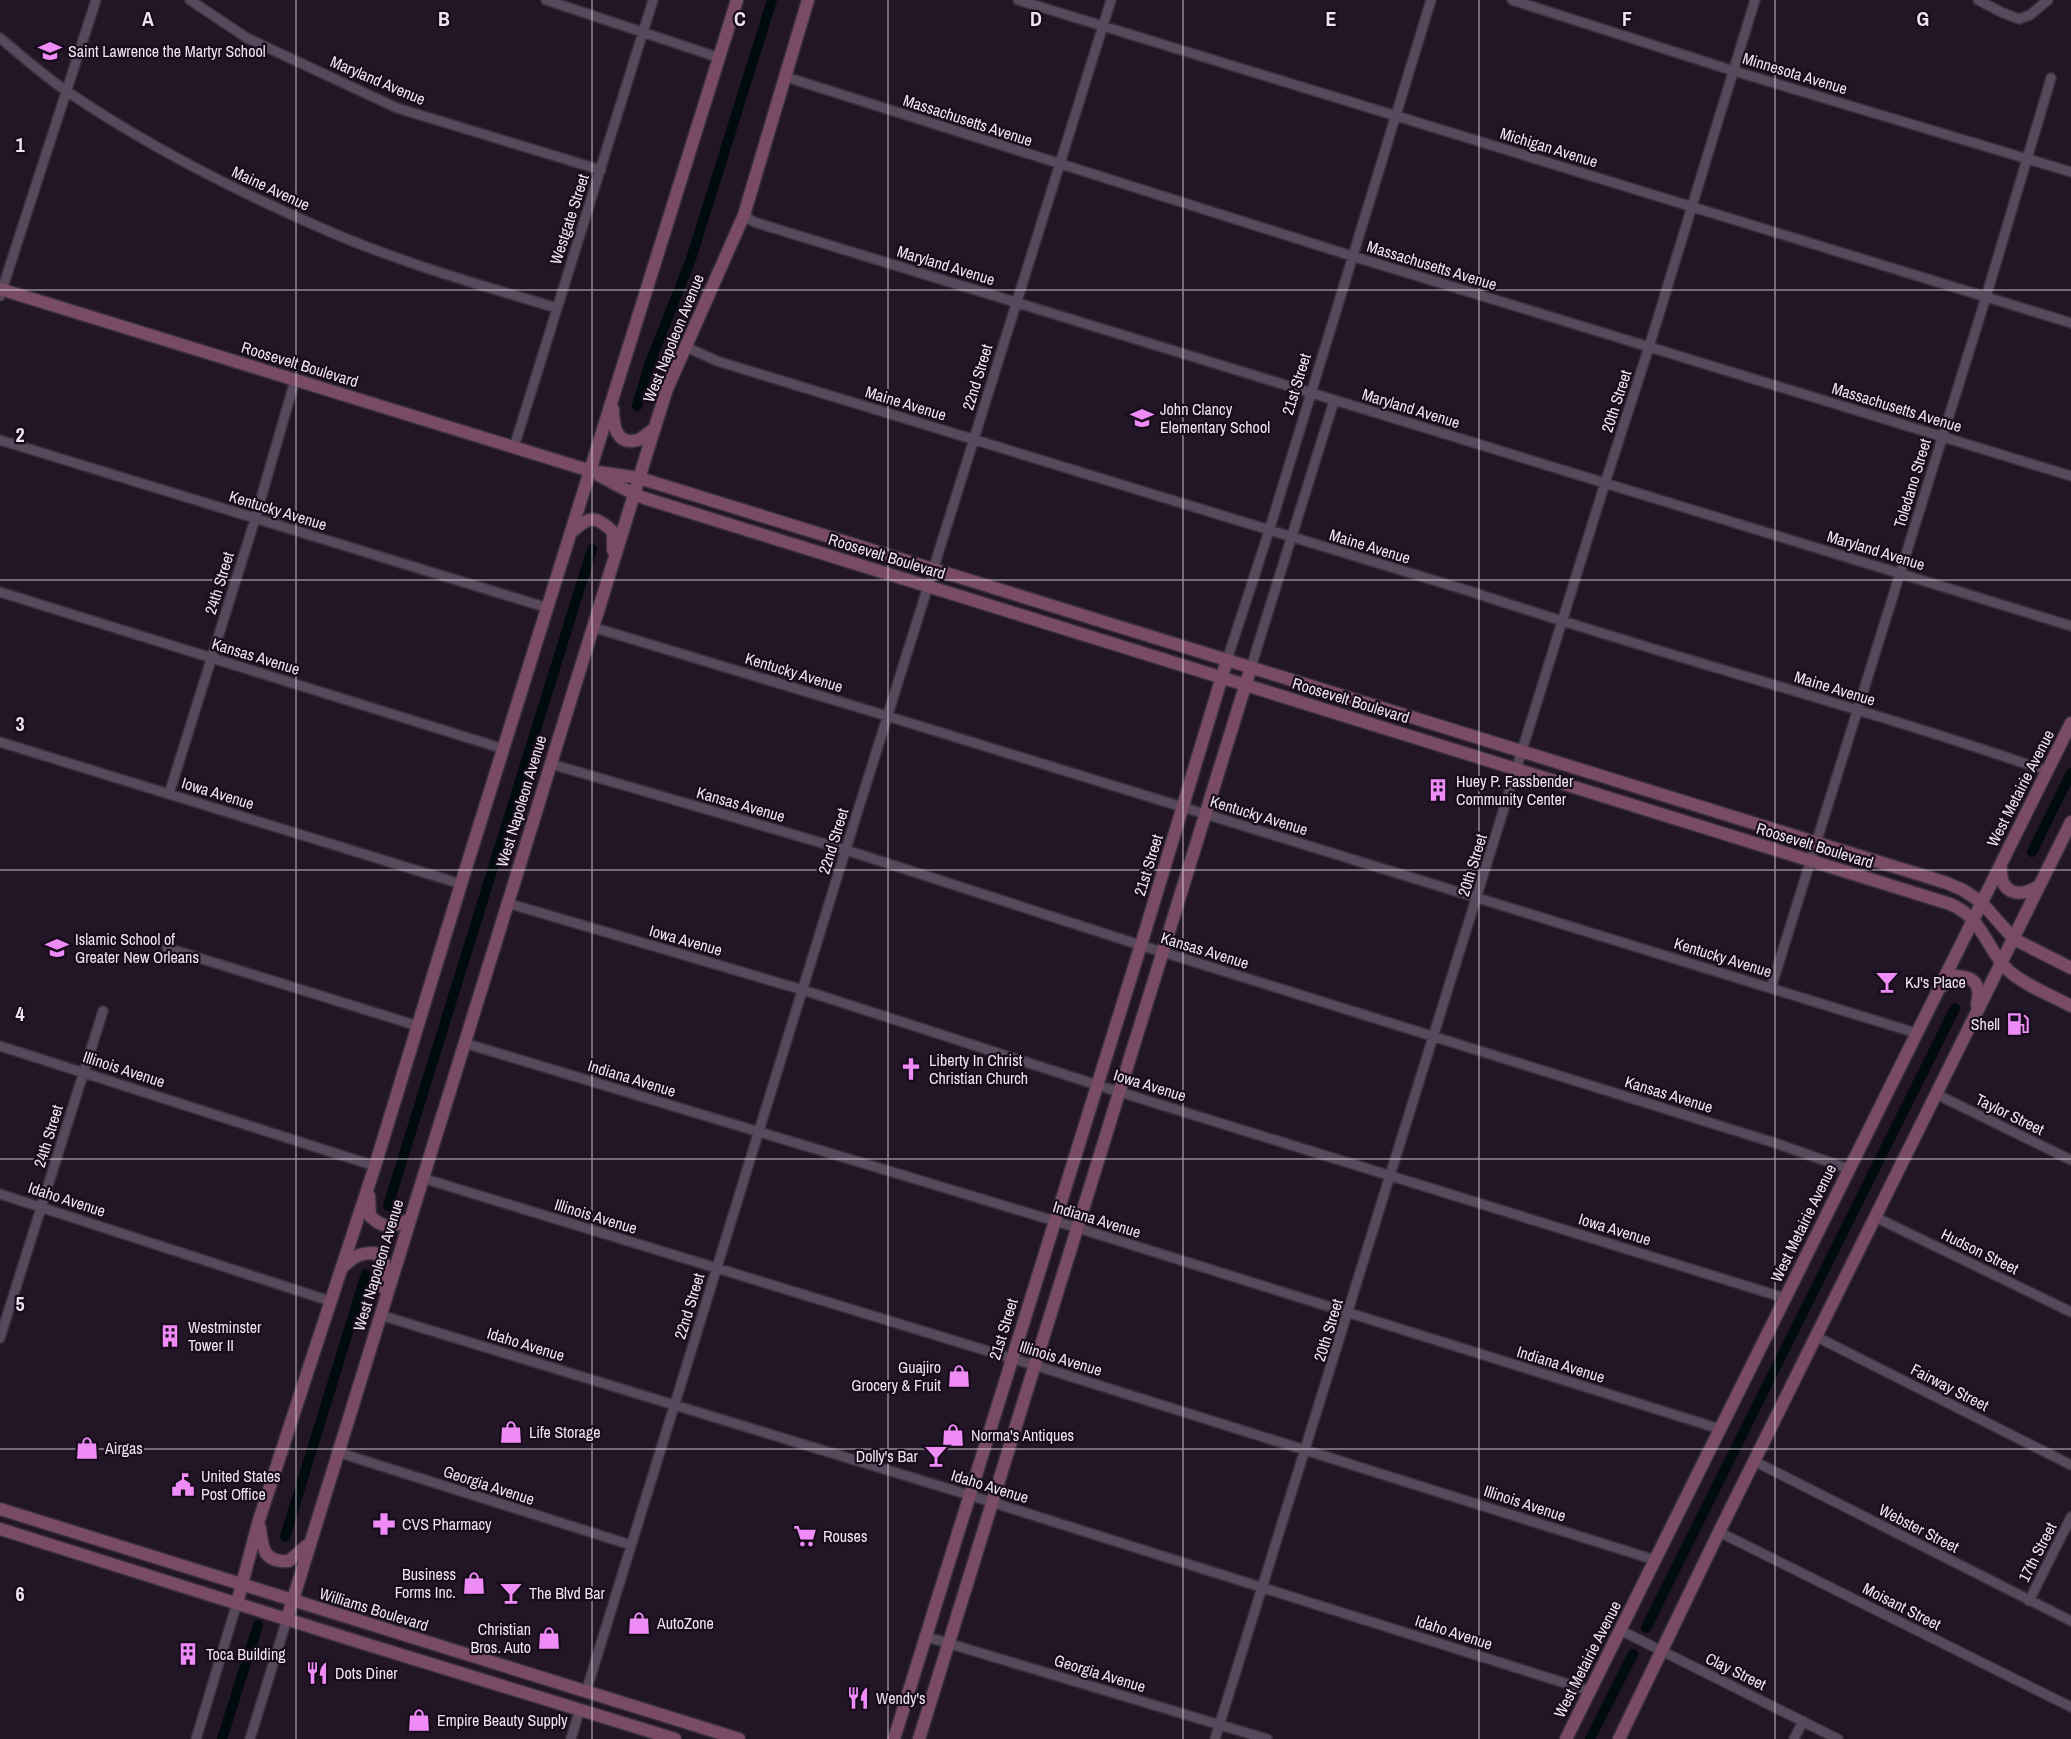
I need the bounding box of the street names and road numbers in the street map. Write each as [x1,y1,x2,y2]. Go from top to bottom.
street label: Minnesota Avenue [1740,47,1850,99]
street label: Maryland Avenue [327,50,429,110]
street label: Massachusetts Avenue [901,89,1035,151]
street label: Michigan Avenue [1497,122,1601,172]
street label: Maine Avenue [228,160,314,216]
street label: Westgate Street [544,171,594,267]
street label: Massachusetts Avenue [1364,235,1500,295]
street label: Maryland Avenue [894,240,998,290]
street label: West Napoleon Avenue [637,271,709,405]
street label: Roosevelt Boulevard [239,336,361,392]
street label: 22nd Street [957,341,998,413]
street label: 21st Street [1276,350,1316,418]
street label: 20th Street [1596,367,1636,435]
street label: Massachusetts Avenue [1829,377,1965,437]
street label: Maine Avenue [863,380,949,426]
street label: Maryland Avenue [1359,383,1463,433]
street label: Toledano Street [1888,436,1936,530]
street label: Kentucky Avenue [226,485,330,535]
street label: Maine Avenue [1327,523,1413,569]
street label: Maryland Avenue [1824,525,1928,575]
street label: Roosevelt Boulevard [826,528,948,584]
street label: 24th Street [199,549,239,617]
street label: Kansas Avenue [209,632,303,680]
street label: Kentucky Avenue [742,647,846,697]
street label: Maine Avenue [1792,665,1878,711]
street label: Roosevelt Boulevard [1290,672,1412,728]
street label: West Metairie Avenue [1981,726,2059,850]
street label: West Napoleon Avenue [490,732,552,870]
street label: Iowa Avenue [179,772,257,814]
street label: Kansas Avenue [694,781,788,827]
street label: Kentucky Avenue [1207,790,1311,840]
street label: 22nd Street [813,805,854,877]
street label: Roosevelt Boulevard [1754,817,1876,873]
street label: 21st Street [1128,831,1168,899]
street label: 20th Street [1452,831,1492,899]
street label: Iowa Avenue [647,919,725,961]
street label: Kansas Avenue [1158,926,1252,974]
street label: Kentucky Avenue [1671,932,1775,982]
street label: Illinois Avenue [80,1045,168,1093]
street label: Indiana Avenue [585,1054,679,1102]
street label: Iowa Avenue [1111,1064,1189,1106]
street label: Kansas Avenue [1622,1070,1716,1118]
street label: Taylor Street [1972,1088,2048,1140]
street label: 24th Street [28,1102,68,1170]
street label: West Metairie Avenue [1765,1160,1841,1286]
street label: Idaho Avenue [26,1176,108,1222]
street label: Illinois Avenue [552,1193,640,1239]
street label: Indiana Avenue [1050,1195,1144,1243]
street label: West Napoleon Avenue [347,1196,409,1334]
street label: Iowa Avenue [1576,1208,1654,1250]
street label: Hudson Street [1937,1223,2023,1279]
street label: 22nd Street [669,1270,710,1342]
street label: 21st Street [983,1295,1023,1363]
street label: 20th Street [1308,1296,1348,1364]
street label: Idaho Avenue [485,1322,567,1366]
street label: Illinois Avenue [1017,1335,1105,1381]
street label: Indiana Avenue [1514,1340,1608,1388]
street label: Fairway Street [1907,1358,1993,1416]
street label: Georgia Avenue [441,1460,537,1510]
street label: Idaho Avenue [949,1464,1031,1508]
street label: Illinois Avenue [1481,1479,1569,1527]
street label: Webster Street [1875,1498,1963,1558]
street label: 17th Street [2013,1518,2062,1586]
street label: Moisant Street [1859,1577,1945,1635]
street label: Williams Boulevard [317,1582,431,1636]
street label: West Metairie Avenue [1548,1597,1626,1721]
street label: Idaho Avenue [1413,1609,1495,1655]
street label: Clay Street [1702,1647,1770,1695]
street label: Georgia Avenue [1052,1649,1148,1697]

